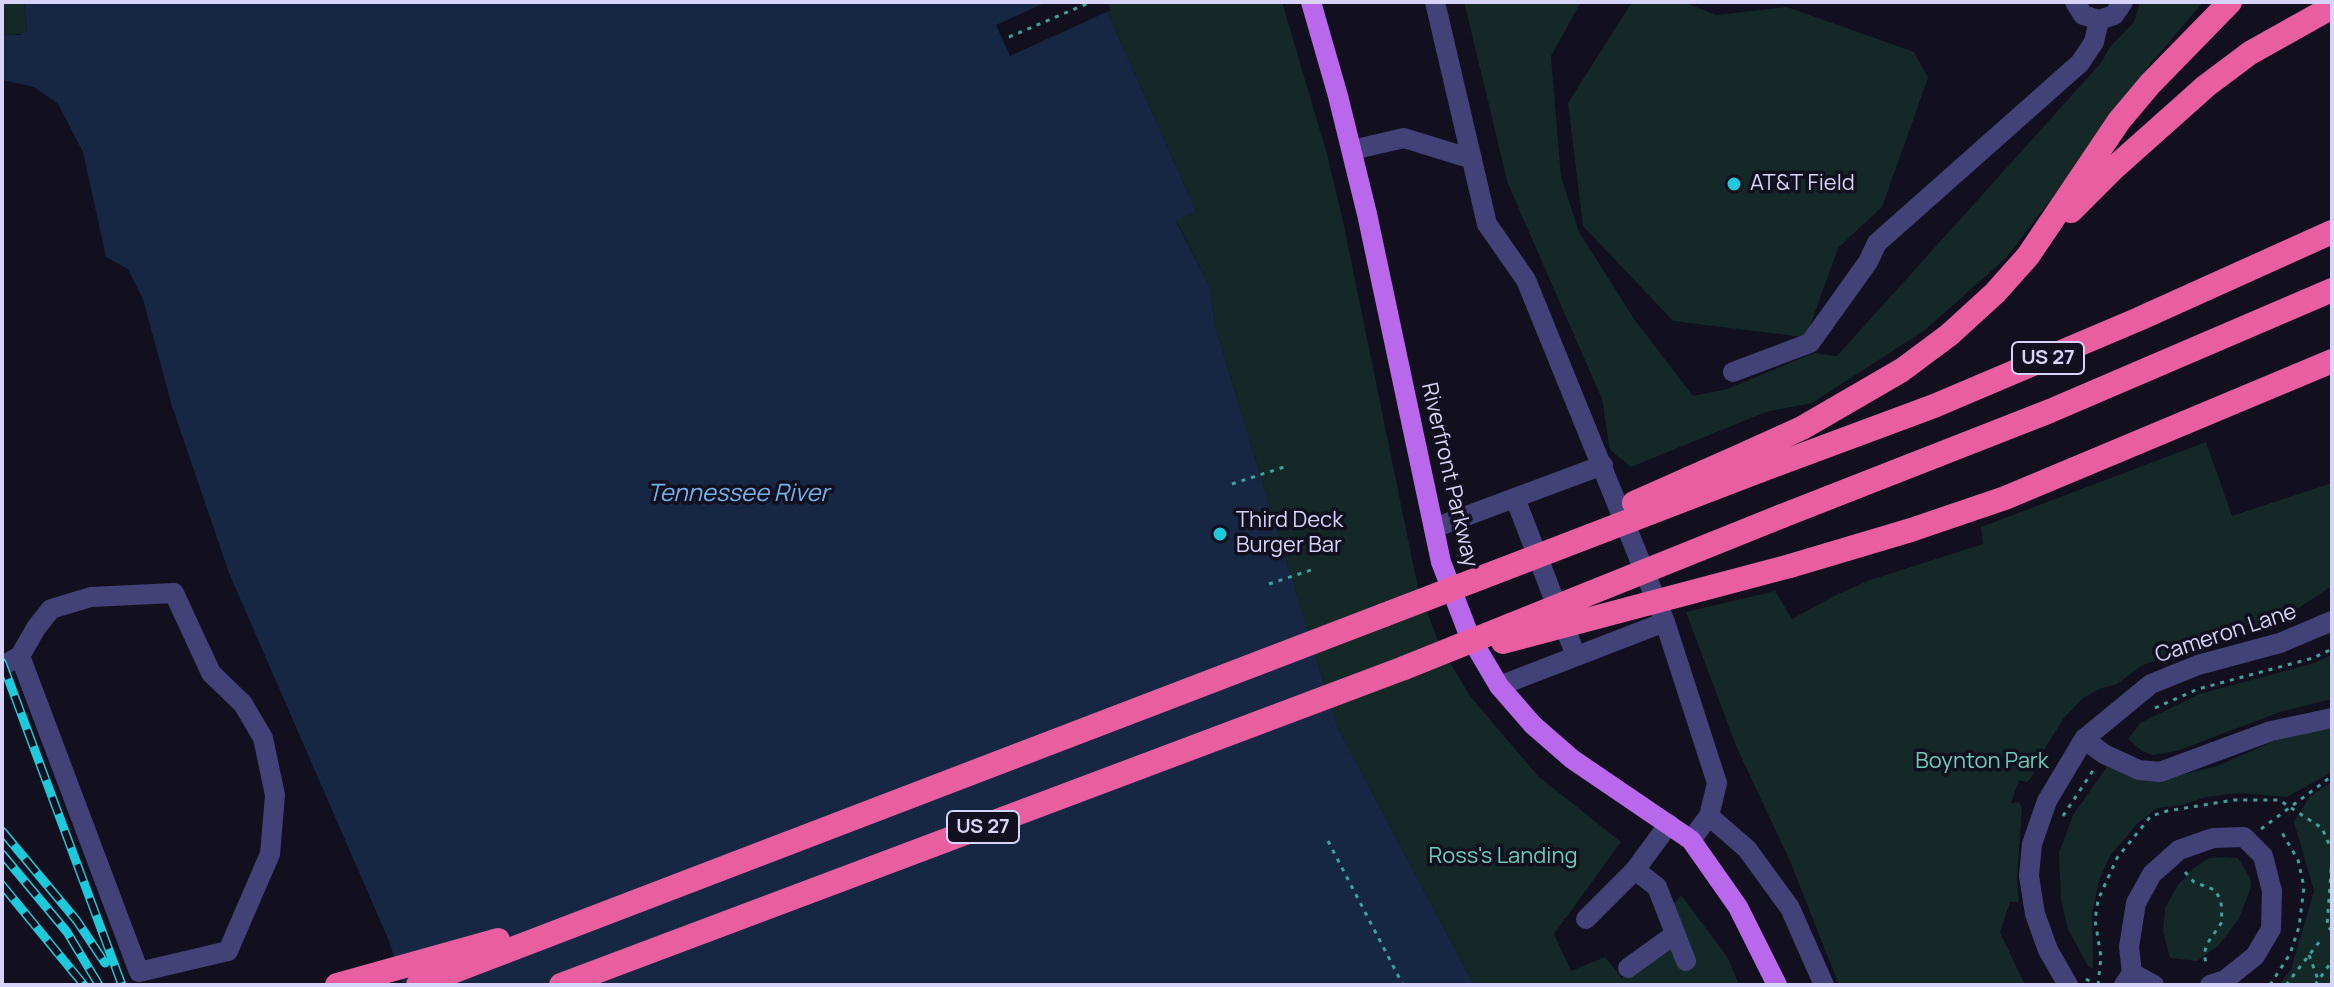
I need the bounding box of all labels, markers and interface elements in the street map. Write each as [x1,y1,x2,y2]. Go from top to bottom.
place label: AT&T Field [1750,171,1855,197]
marker: AT&T Field [1725,175,1743,193]
road number: US 27 [2012,342,2084,374]
street label: Riverfront Parkway [1415,380,1483,570]
water label: Tennessee River [647,480,829,508]
place label: Third Deck Burger Bar [1236,508,1343,560]
marker: Third Deck Burger Bar [1211,525,1229,543]
street label: Cameron Lane [2152,599,2300,669]
park label: Boynton Park [1915,749,2049,775]
road number: US 27 [947,811,1019,843]
park label: Ross's Landing [1428,844,1578,870]

